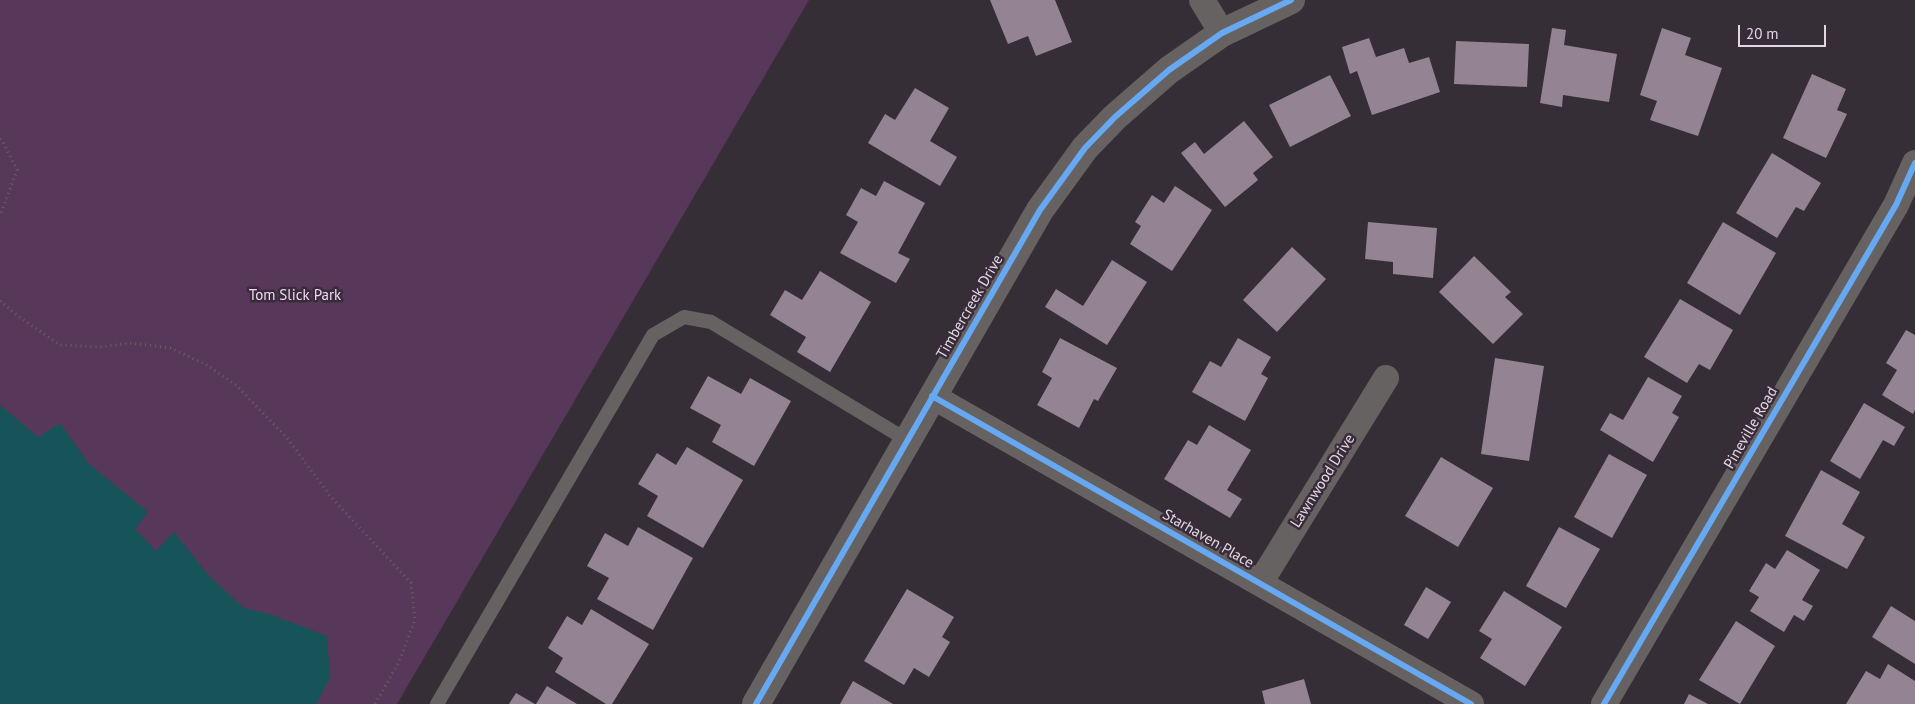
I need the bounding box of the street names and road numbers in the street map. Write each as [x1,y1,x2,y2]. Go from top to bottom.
street label: Timbercreek Drive [933,252,1007,362]
street label: Pineville Road [1720,384,1782,472]
street label: Lawnwood Drive [1287,431,1359,531]
street label: Starhaven Place [1159,506,1257,572]

